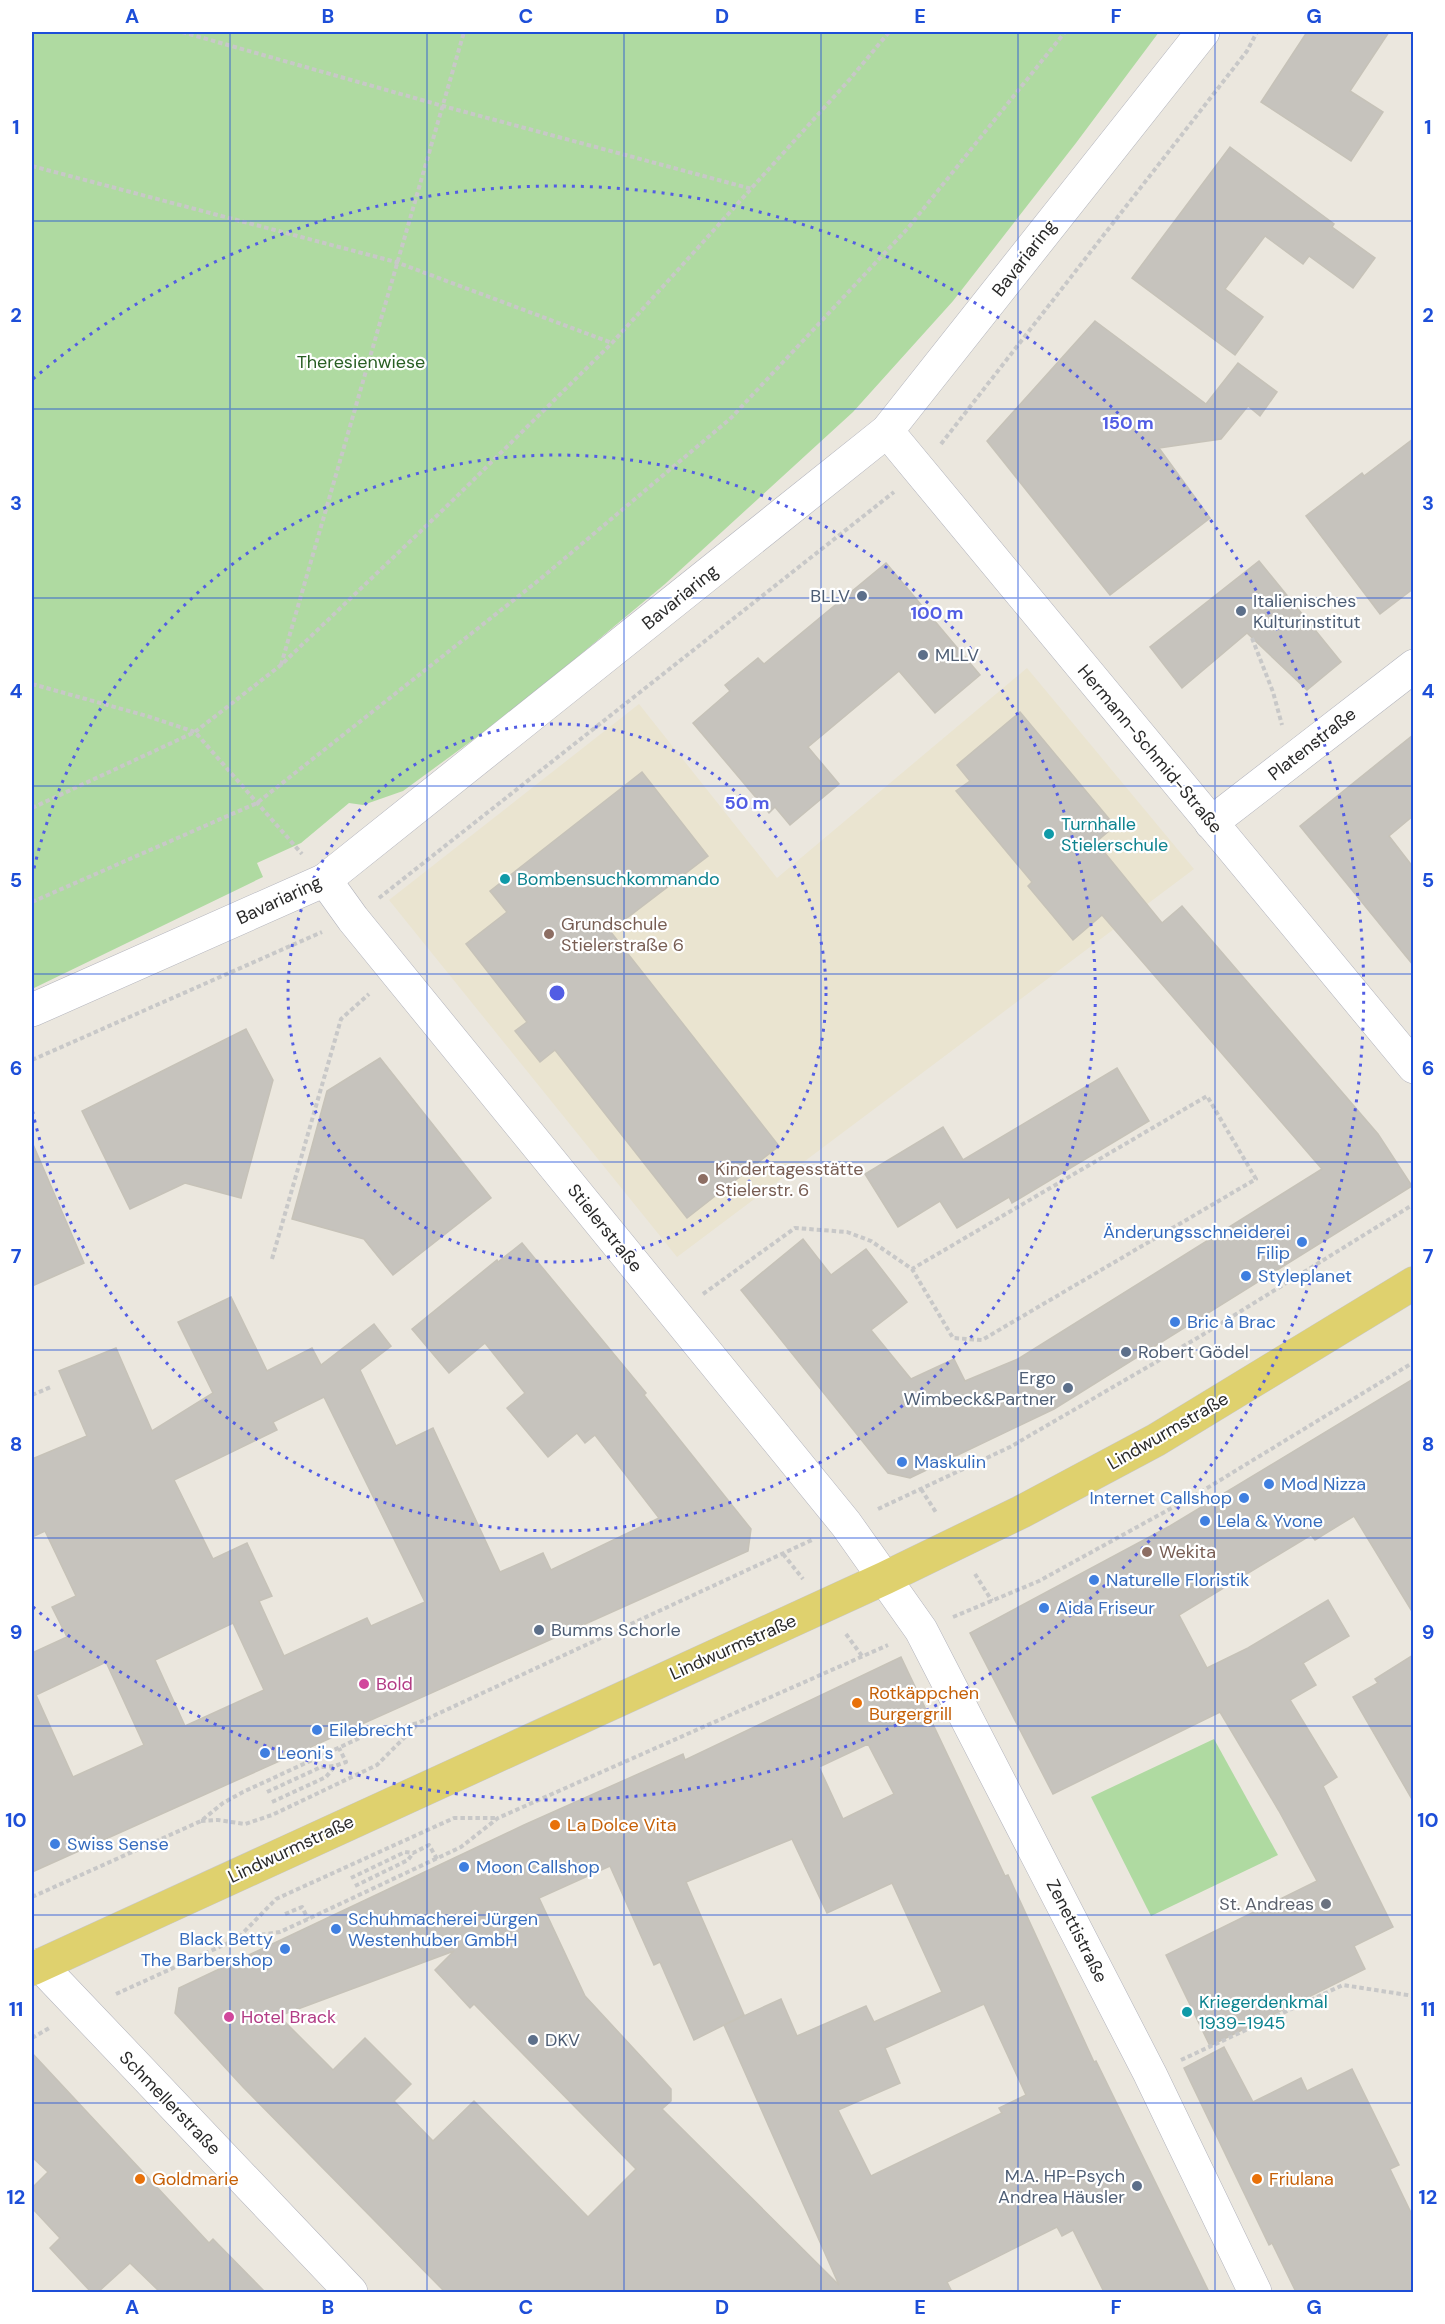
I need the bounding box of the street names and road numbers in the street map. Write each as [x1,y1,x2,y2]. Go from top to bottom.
street label: Bavariaring [986,215,1062,301]
street label: Bavariaring [637,559,723,635]
street label: Hermann-Schmid-Straße [1072,659,1228,839]
street label: Platenstraße [1263,702,1361,786]
street label: Bavariaring [233,870,325,930]
street label: Stielerstraße [562,1179,648,1277]
street label: Lindwurmstraße [1103,1387,1233,1475]
street label: Lindwurmstraße [666,1608,800,1686]
street label: Lindwurmstraße [224,1809,358,1889]
street label: Zenettistraße [1041,1875,1113,1987]
street label: Schmellerstraße [114,2046,226,2160]

